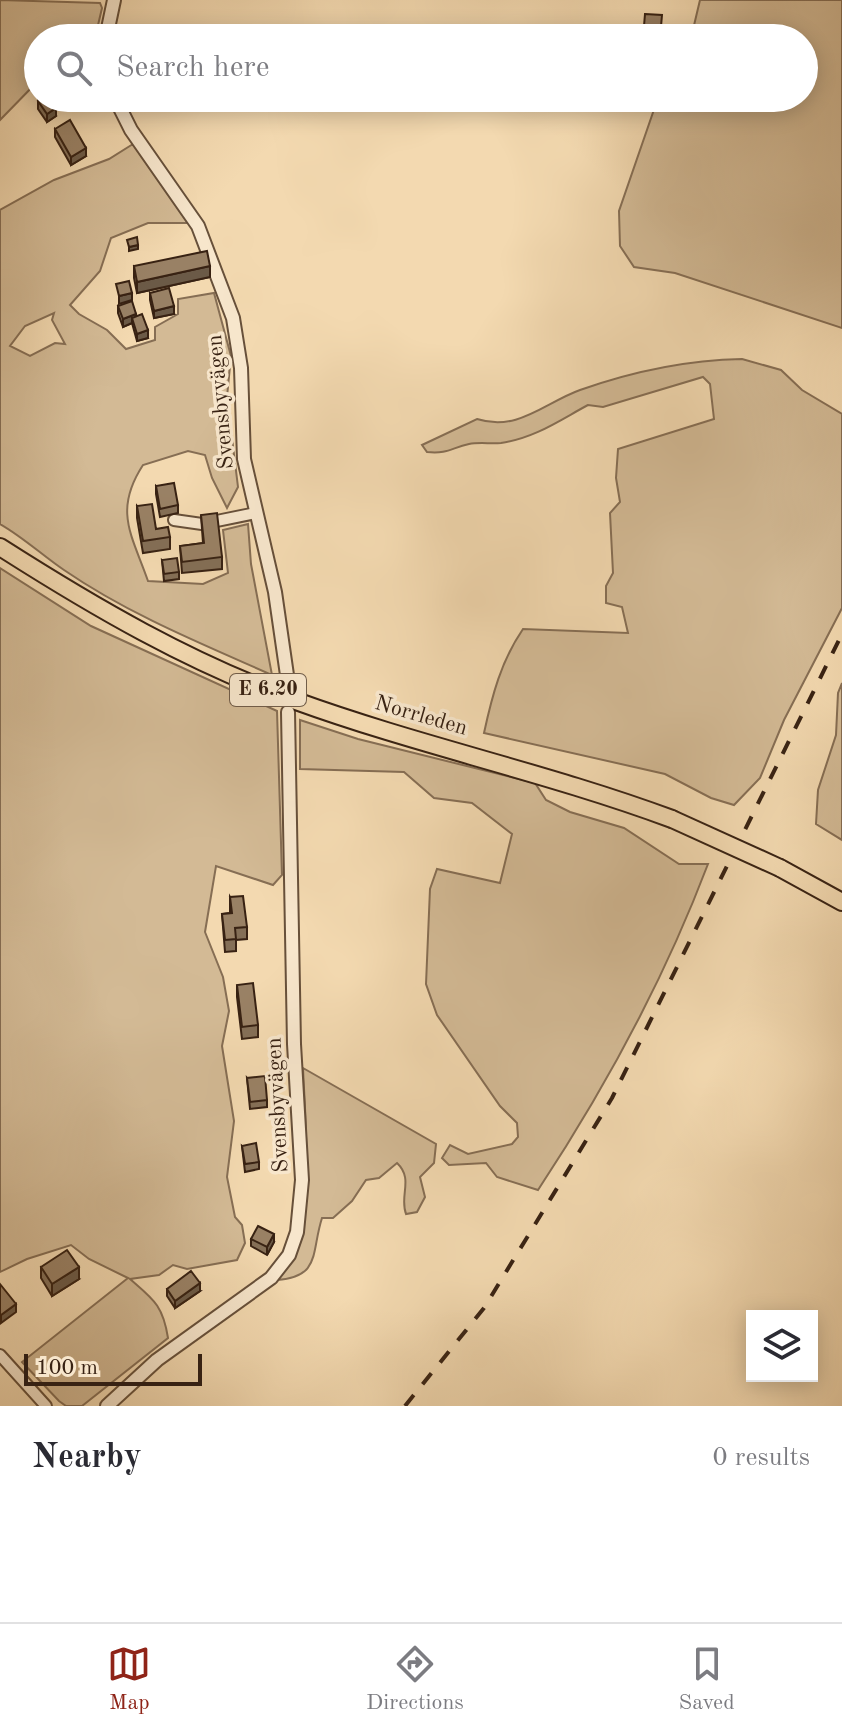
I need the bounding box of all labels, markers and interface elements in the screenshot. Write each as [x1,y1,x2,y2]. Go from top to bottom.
search box [24,24,818,112]
icon: search [52,46,96,90]
text: Search here [116,53,270,83]
street label: Svensbyvägen [204,334,238,470]
road number: E 6.20 [230,674,306,706]
street label: Norrleden [372,692,470,740]
street label: Svensbyvägen [263,1037,293,1173]
map controls [746,1310,818,1382]
button: layers [746,1310,818,1382]
scale bar [24,1350,202,1386]
text: 100 m [36,1357,98,1379]
text: Nearby [32,1441,142,1475]
text: 0 results [712,1445,810,1471]
tab: Map [107,1642,151,1717]
tab: Directions [366,1642,464,1717]
tab: Saved [679,1642,735,1717]

